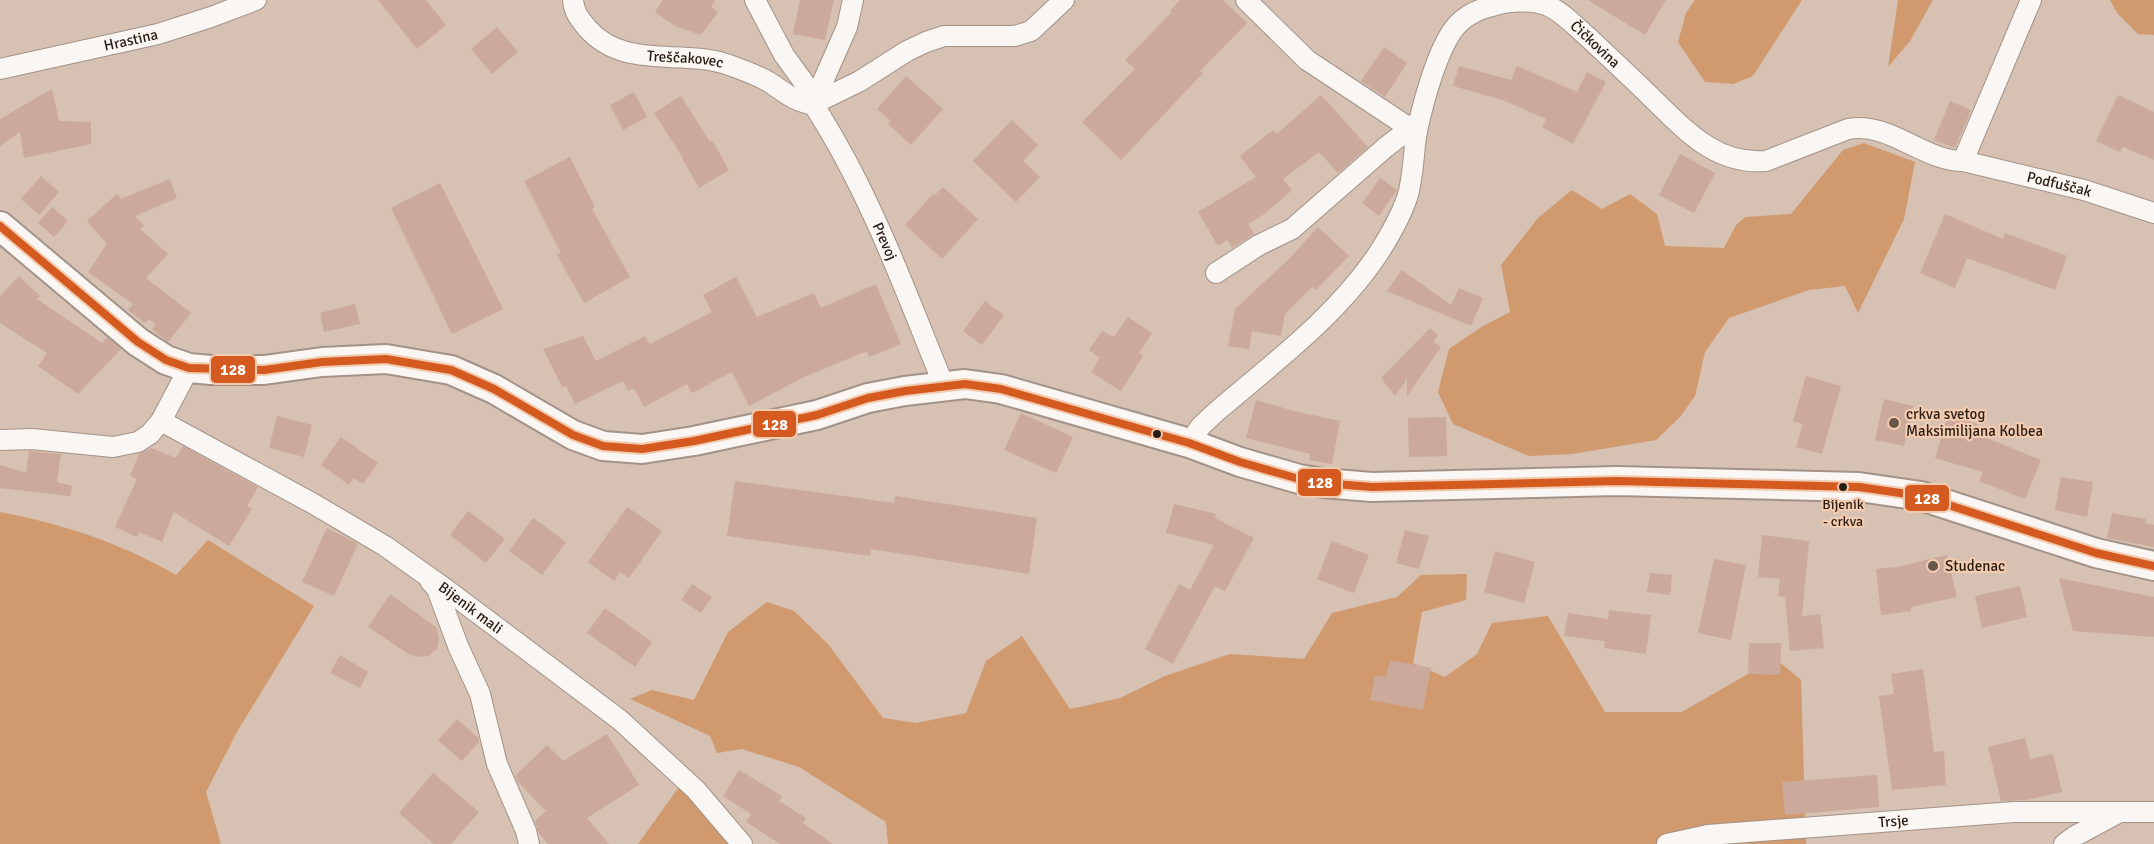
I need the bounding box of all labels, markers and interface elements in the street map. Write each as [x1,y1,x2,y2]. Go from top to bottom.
street label: Čičkovina [1567,16,1624,72]
street label: Hrastina [102,25,160,55]
street label: Treščakovec [646,47,725,72]
street label: Podfuščak [2025,168,2094,201]
street label: Prevoj [869,220,901,263]
line badge: 128 [210,355,256,384]
text: 128 [220,360,246,380]
place label: crkva svetog Maksimilijana Kolbea [1906,405,2043,440]
line badge: 128 [752,410,797,438]
text: 128 [762,415,788,435]
marker: crkva svetog Maksimilijana Kolbea [1887,416,1901,430]
unlabelled marker [1151,428,1163,440]
line badge: 128 [1297,468,1342,497]
text: 128 [1307,473,1333,493]
marker: Bijenik - crkva [1837,481,1849,493]
line badge: 128 [1904,484,1950,512]
text: 128 [1914,489,1940,509]
place label: Bijenik - crkva [1822,496,1864,530]
place label: Studenac [1945,557,2005,575]
marker: Studenac [1926,559,1940,573]
street label: Bijenik mali [435,578,506,638]
street label: Trsje [1878,811,1909,831]

